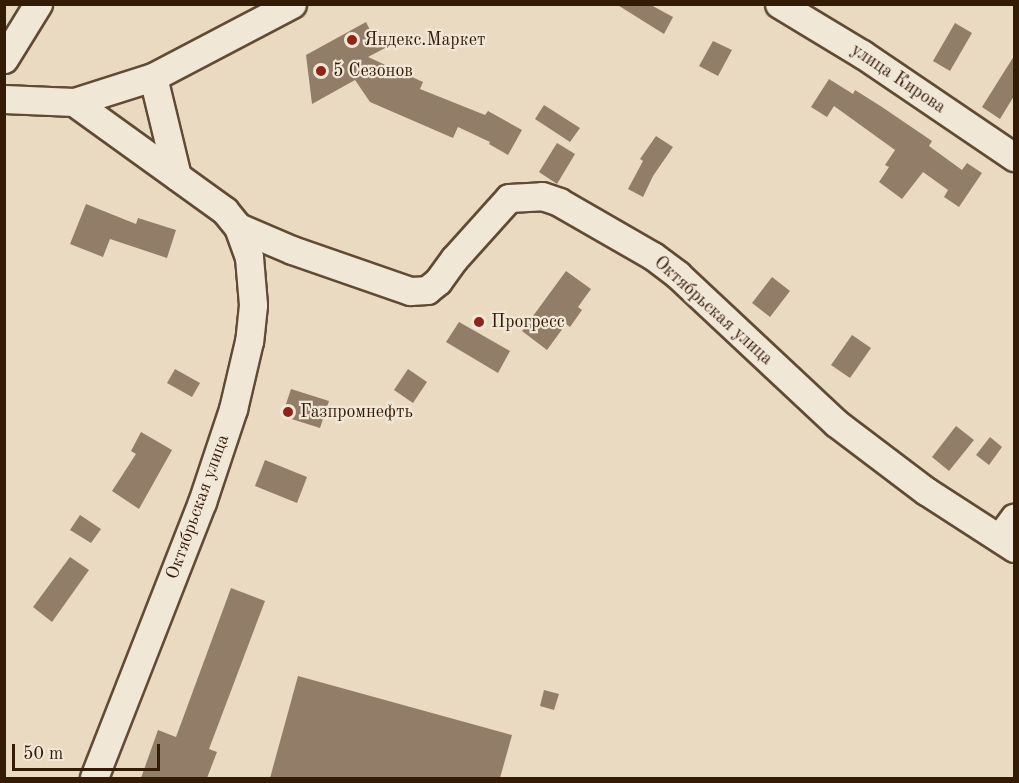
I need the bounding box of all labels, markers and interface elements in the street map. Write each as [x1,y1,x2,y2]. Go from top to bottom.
place label: Яндекс.Маркет [364,29,485,51]
marker: Яндекс.Маркет [345,33,359,47]
street label: улица Кирова [847,39,949,119]
place label: 5 Сезонов [333,60,413,82]
marker: 5 Сезонов [314,64,328,78]
street label: Октябрьская улица [649,252,777,370]
place label: Прогресс [491,311,565,333]
marker: Прогресс [472,315,486,329]
place label: Газпромнефть [300,401,413,423]
marker: Газпромнефть [281,405,295,419]
street label: Октябрьская улица [162,432,234,582]
scale bar [15,732,164,770]
text: 50 m [23,745,63,763]

